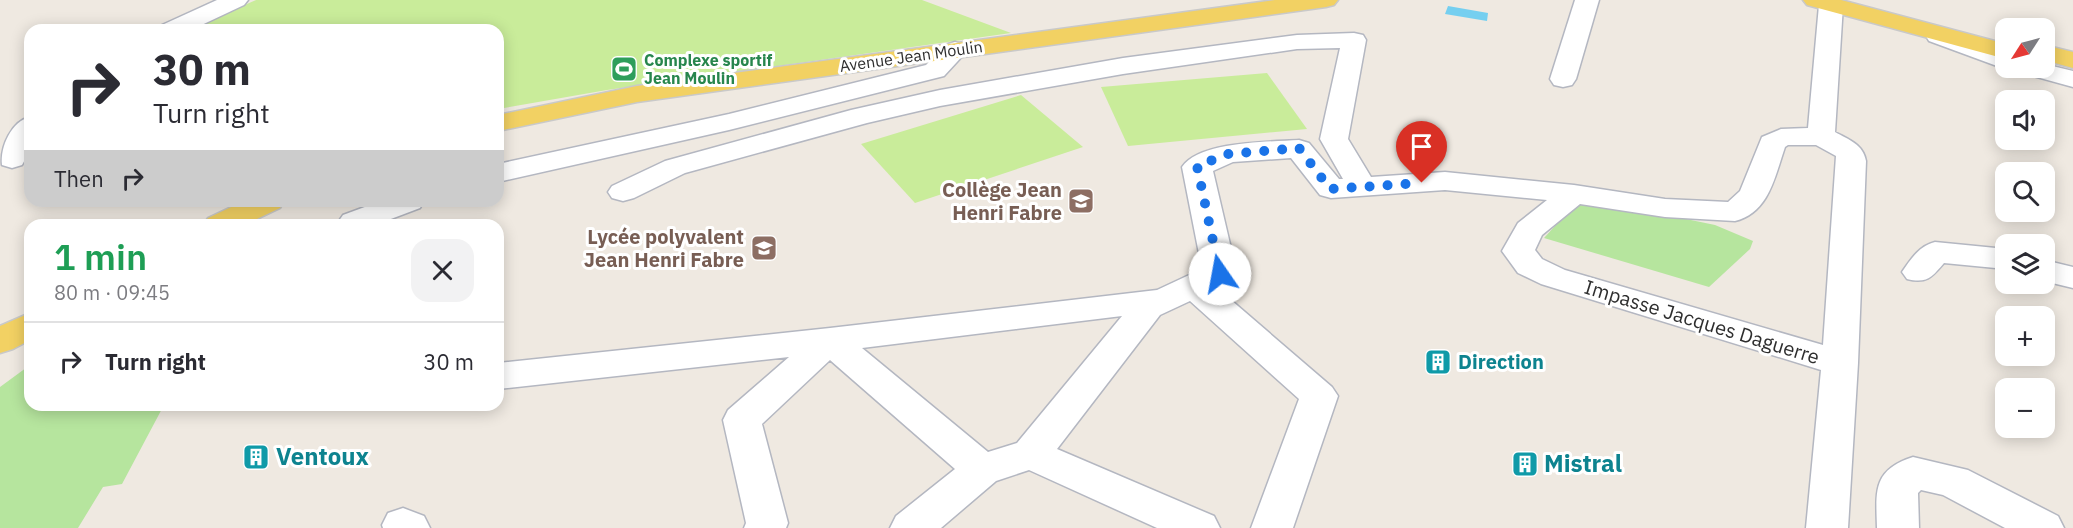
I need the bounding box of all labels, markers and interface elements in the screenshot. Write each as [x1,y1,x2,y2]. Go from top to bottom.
north arrow [1995,18,2055,78]
map controls [1995,18,2055,438]
street label: Avenue Jean Moulin [838,36,984,76]
text: 30 m [153,42,251,97]
icon: right [54,48,132,126]
place label: Complexe sportif Jean Moulin [644,50,773,88]
sports icon: Complexe sportif Jean Moulin [609,54,639,84]
button: sound [1995,90,2055,150]
text: Turn right [153,95,270,130]
pin [1396,121,1447,183]
icon: arrive [1405,130,1438,163]
icon: right [116,162,149,195]
button: search [1995,162,2055,222]
text: Then [54,164,104,193]
place label: Collège Jean Henri Fabre [942,176,1062,226]
school or university icon: Collège Jean Henri Fabre [1066,186,1096,216]
place label: Lycée polyvalent Jean Henri Fabre [584,223,744,273]
text: 1 min [54,233,147,280]
school or university icon: Lycée polyvalent Jean Henri Fabre [749,233,779,263]
button: layers [1995,234,2055,294]
button: close [411,239,474,302]
position arrow [1188,242,1252,306]
street label: Impasse Jacques Daguerre [1581,273,1823,370]
text: 80 m · 09:45 [54,279,170,306]
button: + [1995,306,2055,366]
icon: right [54,345,87,378]
text: Turn right [105,347,206,376]
text: 30 m [423,347,474,376]
building icon: Direction [1423,347,1453,377]
place label: Direction [1458,348,1544,375]
button: − [1995,378,2055,438]
place label: Ventoux [276,440,369,472]
building icon: Ventoux [241,442,271,472]
place label: Mistral [1544,447,1622,479]
building icon: Mistral [1510,449,1540,479]

